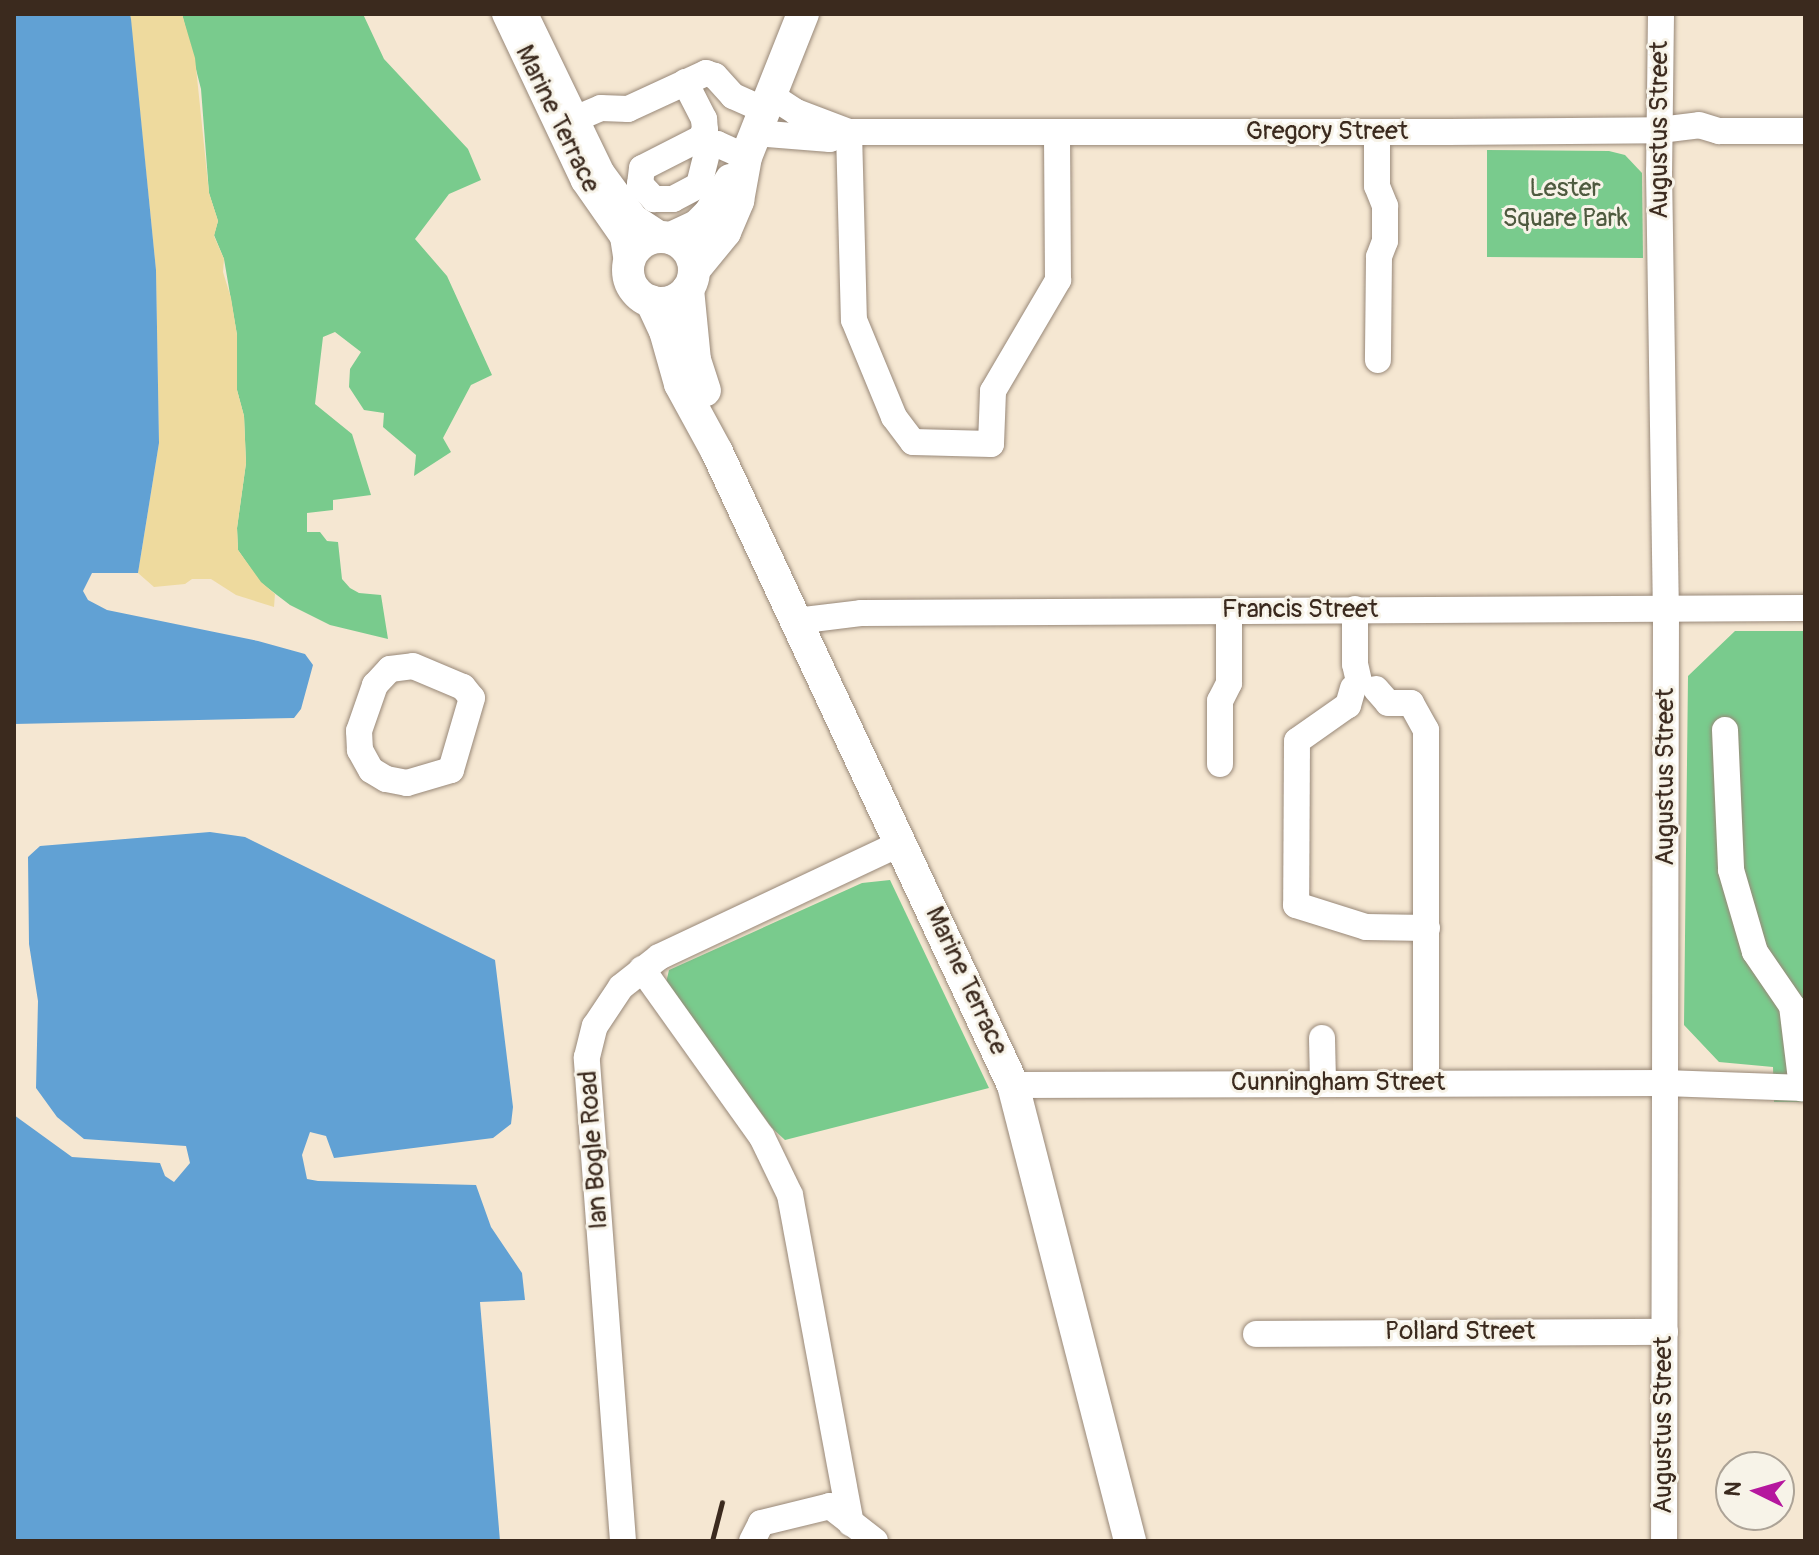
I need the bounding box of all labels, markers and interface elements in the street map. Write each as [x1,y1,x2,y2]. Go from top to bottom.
street label: Marine Terrace [508,40,606,198]
street label: Augustus Street [1644,41,1676,219]
street label: Gregory Street [1246,116,1408,148]
park label: Lester Square Park [1502,173,1628,234]
street label: Francis Street [1222,594,1378,626]
street label: Augustus Street [1650,688,1682,866]
street label: Marine Terrace [918,902,1014,1060]
street label: Cunningham Street [1231,1067,1445,1099]
street label: Ian Bogle Road [573,1069,615,1231]
street label: Pollard Street [1385,1316,1535,1348]
street label: Augustus Street [1648,1336,1680,1514]
north arrow [1715,1451,1795,1531]
text: N [1718,1480,1748,1498]

